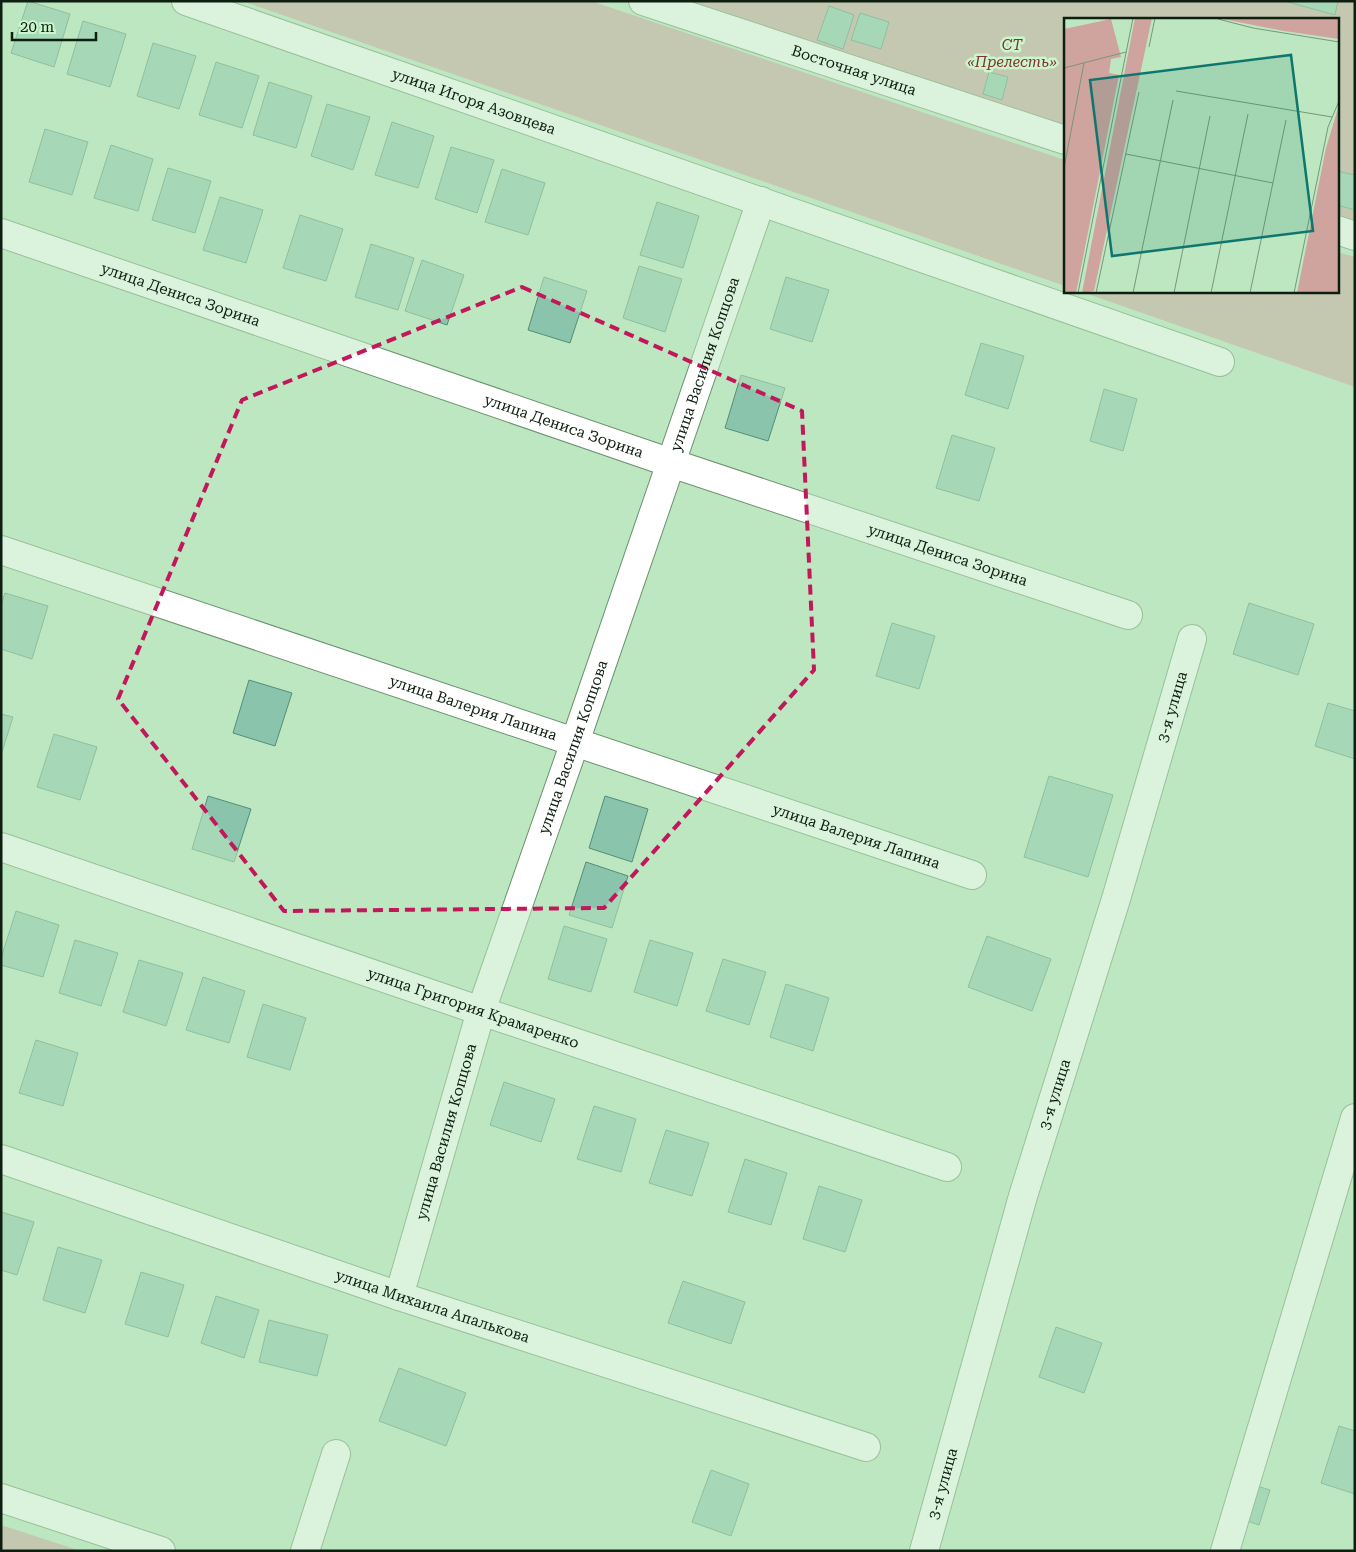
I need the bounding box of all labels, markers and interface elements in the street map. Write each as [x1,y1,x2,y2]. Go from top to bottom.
scale bar [12,10,96,42]
text: 20 m [20,18,55,36]
inset map [1064,18,1338,292]
park label: СТ «Прелесть» [967,36,1057,71]
street label: Восточная улица [789,42,919,99]
street label: улица Игоря Азовцева [390,65,558,138]
street label: улица Дениса Зорина [99,259,263,330]
street label: улица Василия Копцова [667,275,743,454]
street label: улица Дениса Зорина [482,391,646,462]
street label: улица Дениса Зорина [866,520,1030,590]
street label: улица Василия Копцова [534,658,611,837]
street label: 3-я улица [1153,669,1191,744]
street label: улица Валерия Лапина [387,672,559,744]
street label: улица Валерия Лапина [770,800,942,873]
street label: улица Григория Крамаренко [365,964,581,1052]
street label: улица Василия Копцова [412,1041,480,1222]
street label: 3-я улица [1035,1057,1074,1132]
street label: улица Михаила Апалькова [333,1266,532,1347]
street label: 3-я улица [924,1446,961,1521]

